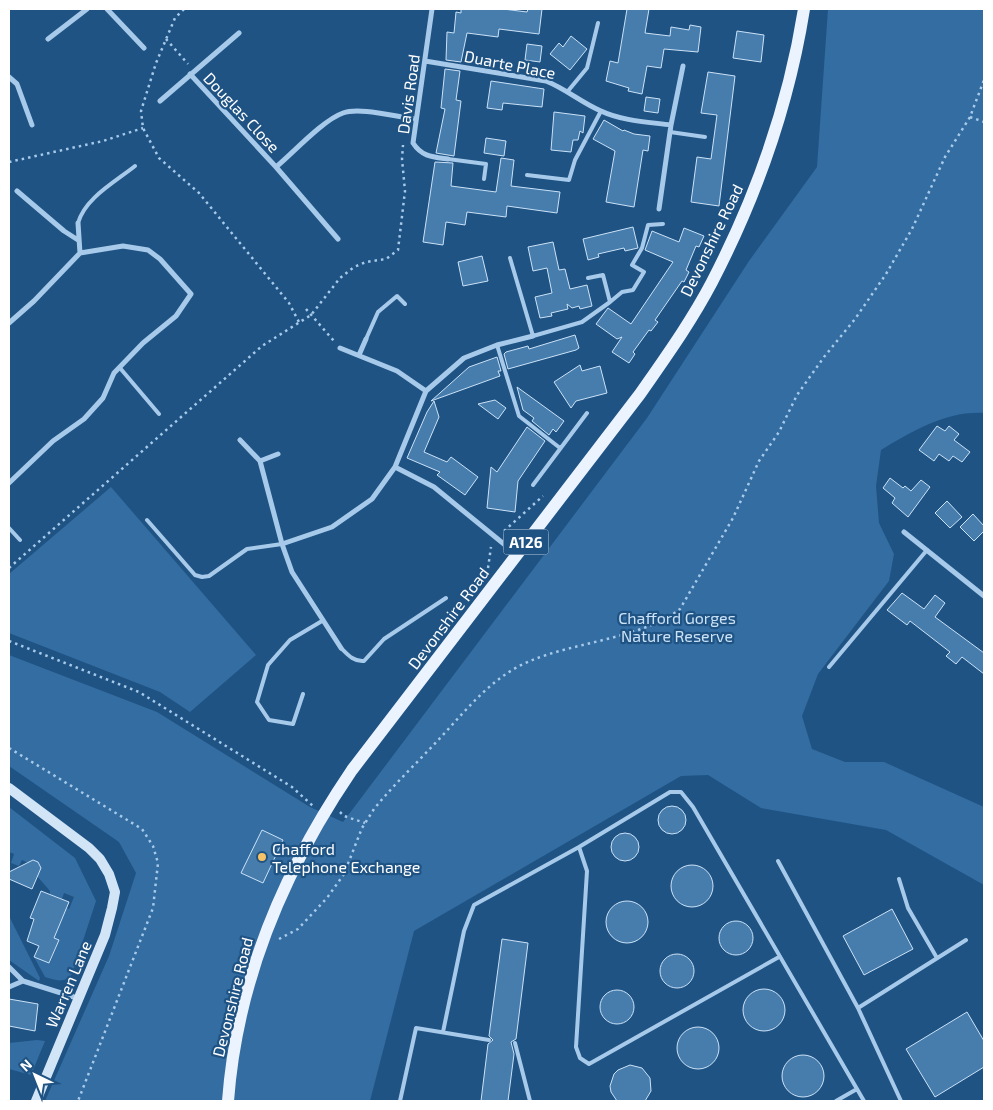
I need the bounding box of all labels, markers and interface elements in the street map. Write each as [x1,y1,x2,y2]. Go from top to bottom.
street label: Duarte Place [463,46,557,82]
street label: Davis Road [393,53,423,135]
street label: Douglas Close [200,68,284,156]
street label: Devonshire Road [676,181,746,299]
road number: A126 [504,530,548,554]
street label: Devonshire Road [404,563,492,673]
park label: Chafford Gorges Nature Reserve [618,608,736,645]
place label: Chafford Telephone Exchange [272,839,420,876]
marker: Chafford Telephone Exchange [256,851,268,863]
street label: Devonshire Road [208,935,256,1059]
street label: Warren Lane [41,938,95,1030]
north arrow [10,1050,60,1100]
text: N [16,1055,35,1075]

